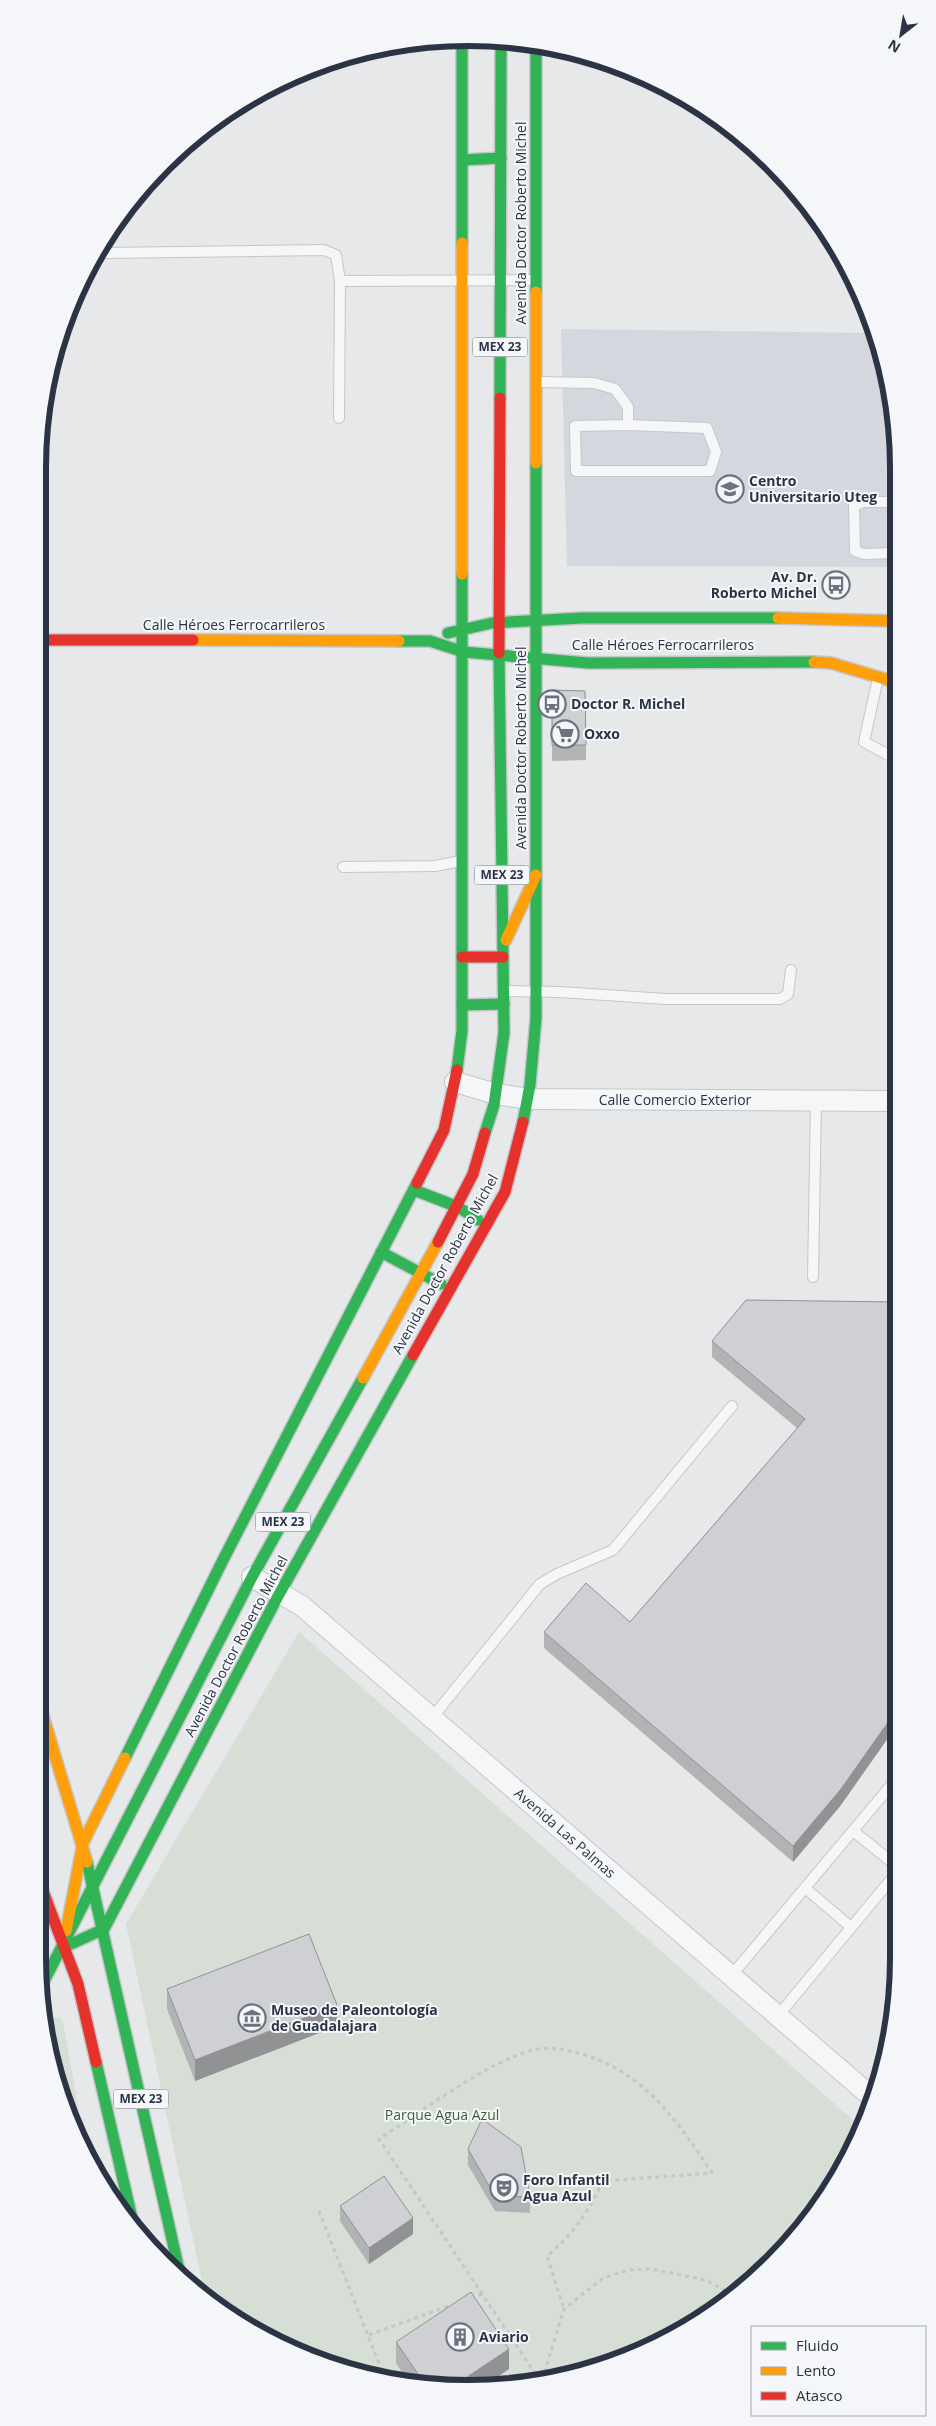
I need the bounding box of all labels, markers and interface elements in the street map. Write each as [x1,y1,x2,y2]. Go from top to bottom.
north arrow [876,10,926,60]
text: N [884,35,904,58]
street label: Avenida Doctor Roberto Michel [511,122,530,324]
road number: MEX 23 [472,338,528,357]
place label: Centro Universitario Uteg [749,471,877,506]
school or university icon: Centro Universitario Uteg [715,474,745,504]
place label: Av. Dr. Roberto Michel [711,567,817,602]
bus stop icon: Av. Dr. Roberto Michel [821,570,851,600]
street label: Calle Héroes Ferrocarrileros [143,615,325,634]
street label: Calle Héroes Ferrocarrileros [572,635,754,654]
street label: Avenida Doctor Roberto Michel [511,647,530,849]
bus stop icon: Doctor R. Michel [537,689,567,719]
place label: Doctor R. Michel [571,694,685,713]
supermarket icon: Oxxo [550,719,580,749]
place label: Oxxo [584,724,620,743]
road number: MEX 23 [474,866,530,884]
street label: Calle Comercio Exterior [599,1090,752,1109]
street label: Avenida Doctor Roberto Michel [387,1170,502,1357]
road number: MEX 23 [256,1512,310,1531]
street label: Avenida Doctor Roberto Michel [180,1552,292,1740]
street label: Avenida Las Palmas [511,1783,620,1882]
place label: Museo de Paleontología de Guadalajara [271,2000,438,2035]
museum icon: Museo de Paleontología de Guadalajara [237,2003,267,2033]
road number: MEX 23 [114,2090,168,2108]
park label: Parque Agua Azul [385,2105,499,2124]
place label: Foro Infantil Agua Azul [523,2170,610,2205]
theatre icon: Foro Infantil Agua Azul [489,2173,519,2203]
building icon: Aviario [445,2322,475,2352]
legend [751,2326,926,2416]
place label: Aviario [479,2327,529,2346]
text: Fluido [796,2335,839,2355]
text: Lento [796,2360,836,2380]
text: Atasco [796,2385,843,2405]

